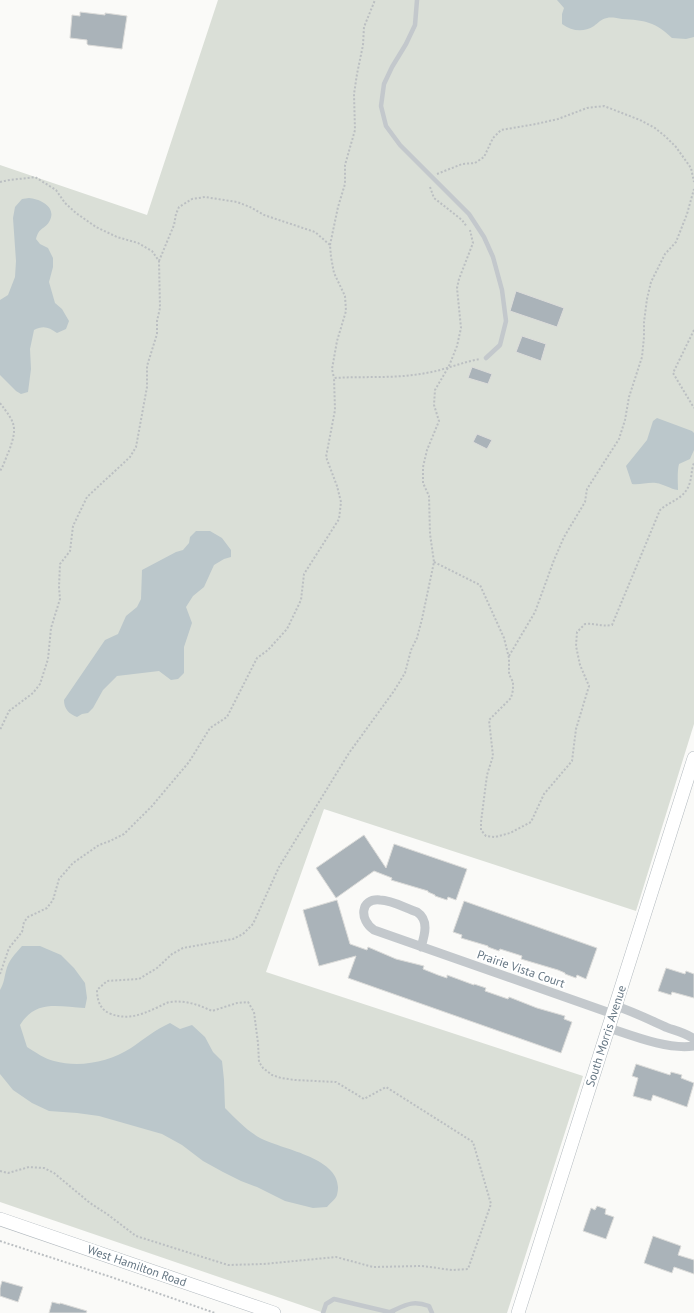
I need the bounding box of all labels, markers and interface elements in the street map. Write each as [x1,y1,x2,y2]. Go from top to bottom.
street label: Prairie Vista Court [475,946,567,991]
street label: South Morris Avenue [582,983,629,1088]
street label: West Hamilton Road [86,1242,189,1290]

